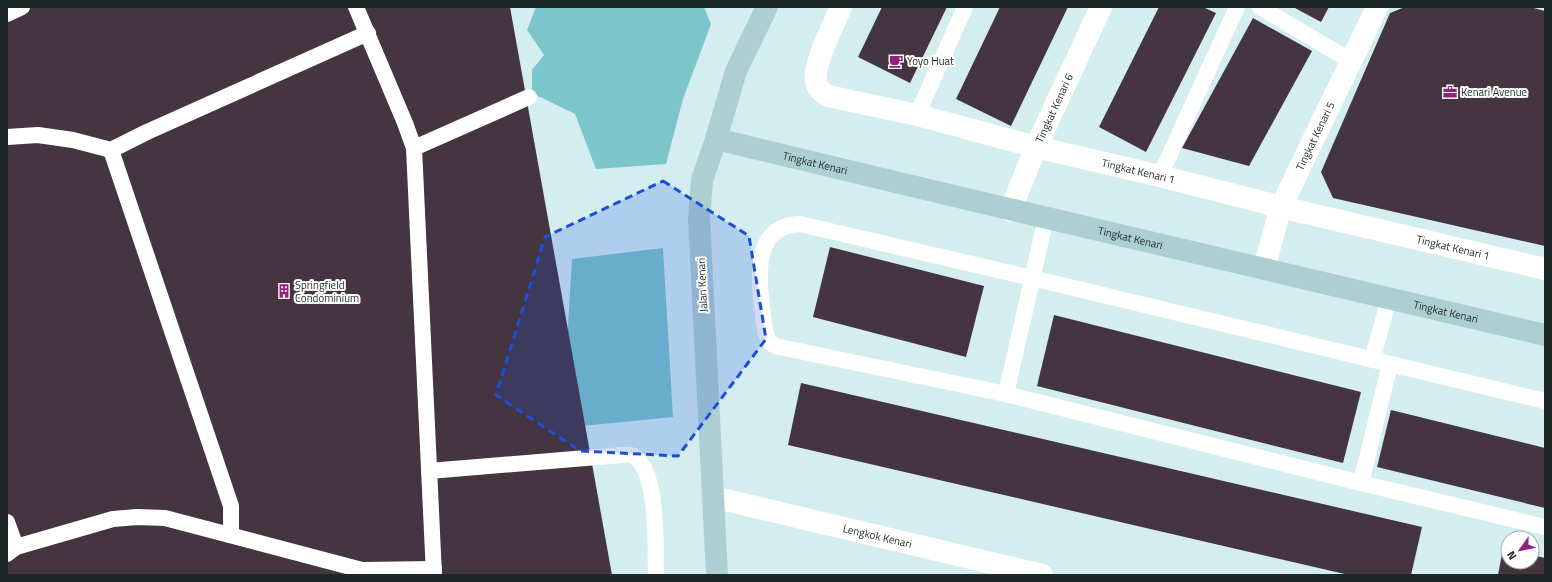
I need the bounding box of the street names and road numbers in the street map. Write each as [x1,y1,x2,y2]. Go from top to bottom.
street label: Tingkat Kenari 6 [1031,71,1077,145]
street label: Tingkat Kenari 5 [1292,99,1338,173]
street label: Tingkat Kenari [781,147,849,178]
street label: Tingkat Kenari 1 [1100,155,1177,188]
street label: Tingkat Kenari [1096,222,1164,253]
street label: Tingkat Kenari 1 [1415,231,1491,264]
street label: Jalan Kenari [693,257,711,313]
street label: Tingkat Kenari [1412,296,1480,327]
street label: Lengkok Kenari [841,520,914,552]

